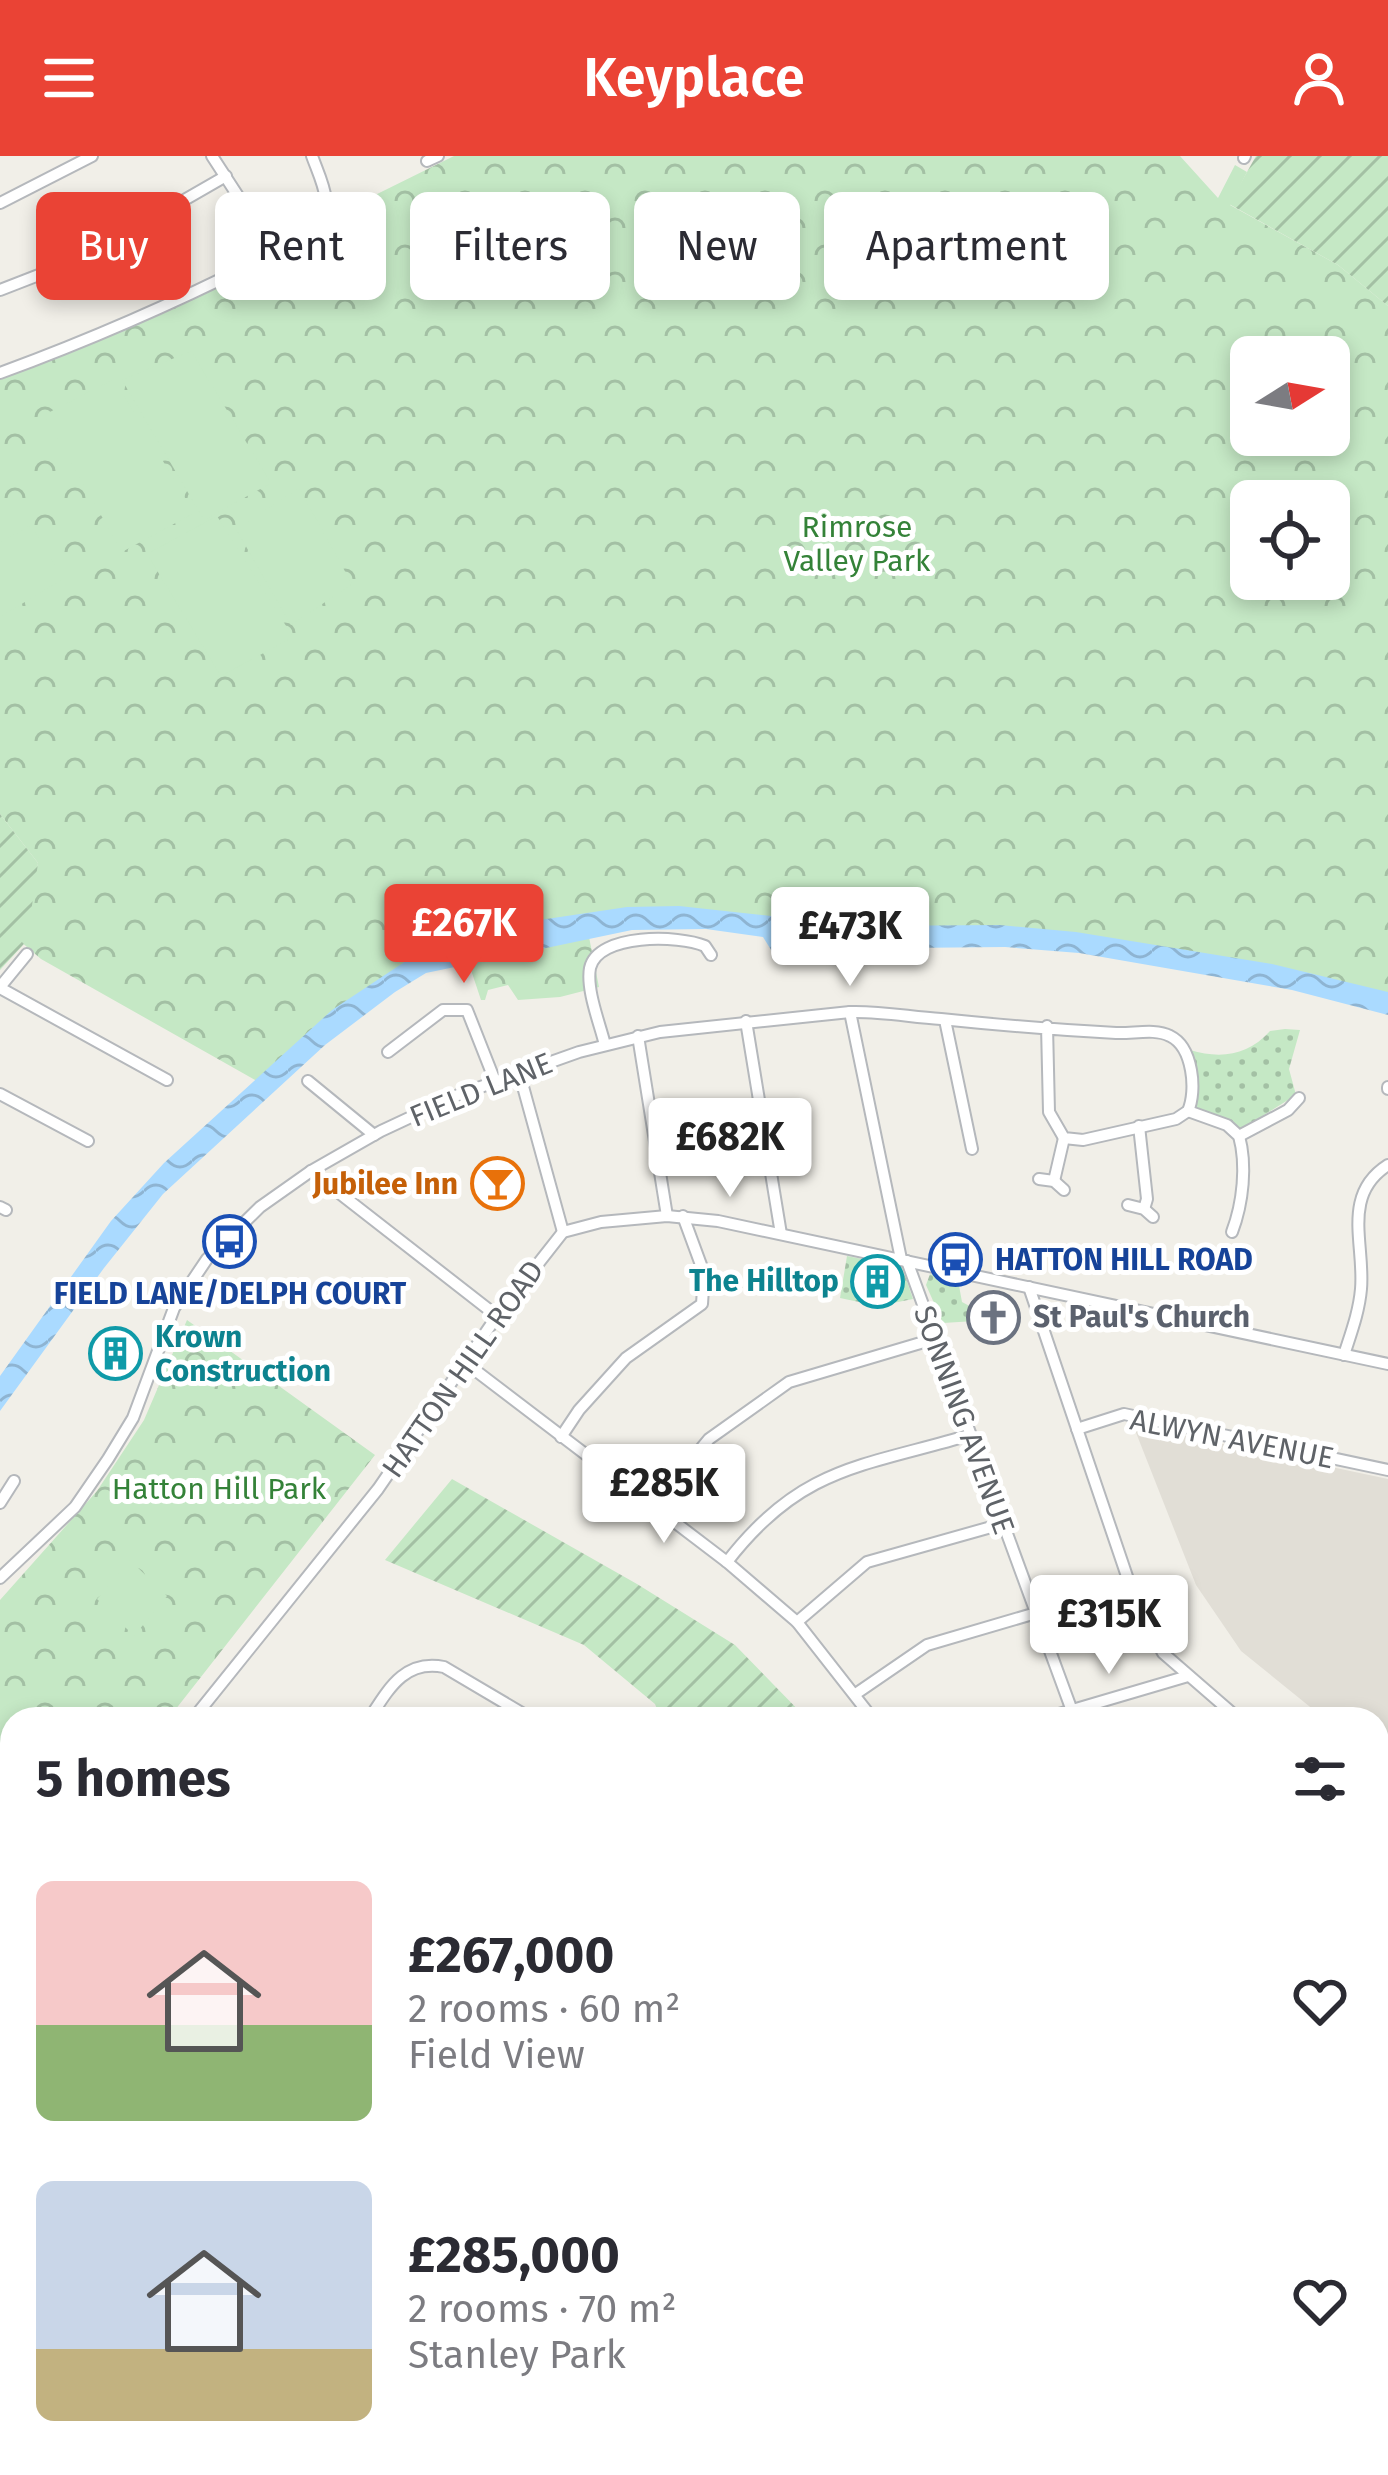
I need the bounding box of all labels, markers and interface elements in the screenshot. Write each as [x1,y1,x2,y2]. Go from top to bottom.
icon: menu [36,45,102,111]
icon: person [1286,45,1352,111]
text: Keyplace [583,46,805,110]
chip: Buy [36,192,191,300]
chip: Rent [215,192,386,300]
chip: Filters [410,192,610,300]
chip: New [634,192,800,300]
chip: Apartment [824,192,1109,300]
north arrow [1230,336,1350,456]
map controls [1230,336,1350,600]
button: locate [1230,480,1350,600]
park label: Rimrose Valley Park [784,509,931,579]
pin: £267K [380,884,548,986]
pin: £473K [766,887,934,989]
text: £267K [411,900,517,946]
text: £473K [798,903,902,949]
street label: FIELD LANE [404,1045,558,1135]
pin: £682K [646,1098,814,1200]
text: £682K [676,1114,784,1160]
bar icon: Jubilee Inn [469,1156,525,1212]
place label: Jubilee Inn [312,1166,458,1202]
bus stop icon: FIELD LANE/DELPH COURT [202,1214,258,1270]
bus stop icon: HATTON HILL ROAD [928,1232,984,1288]
place label: HATTON HILL ROAD [995,1242,1253,1278]
street label: HATTON HILL ROAD [374,1253,552,1485]
building icon: The Hilltop [850,1253,906,1309]
place label: The Hilltop [689,1263,839,1299]
place label: FIELD LANE/DELPH COURT [54,1276,407,1312]
church icon: St Paul's Church [966,1289,1022,1345]
place label: St Paul's Church [1033,1299,1250,1335]
street label: SONNING AVENUE [906,1301,1022,1539]
place label: Krown Construction [155,1319,331,1389]
building icon: Krown Construction [88,1326,144,1382]
street label: ALWYN AVENUE [1127,1402,1337,1476]
pin: £285K [580,1444,748,1546]
text: £285K [609,1460,719,1506]
park label: Hatton Hill Park [112,1471,327,1507]
pin: £315K [1025,1575,1193,1677]
text: £315K [1057,1591,1161,1637]
icon: filters [1287,1746,1353,1812]
text: 5 homes [36,1748,231,1810]
text: £267,000 [408,1924,614,1986]
icon: home [132,1929,276,2073]
icon: heart [1287,1968,1353,2034]
text: 2 rooms · 60 m² [408,1986,680,2032]
text: Field View [408,2032,585,2078]
text: £285,000 [408,2224,620,2286]
icon: home [132,2229,276,2373]
icon: heart [1287,2268,1353,2334]
text: 2 rooms · 70 m² [408,2286,677,2332]
text: Stanley Park [408,2332,626,2378]

